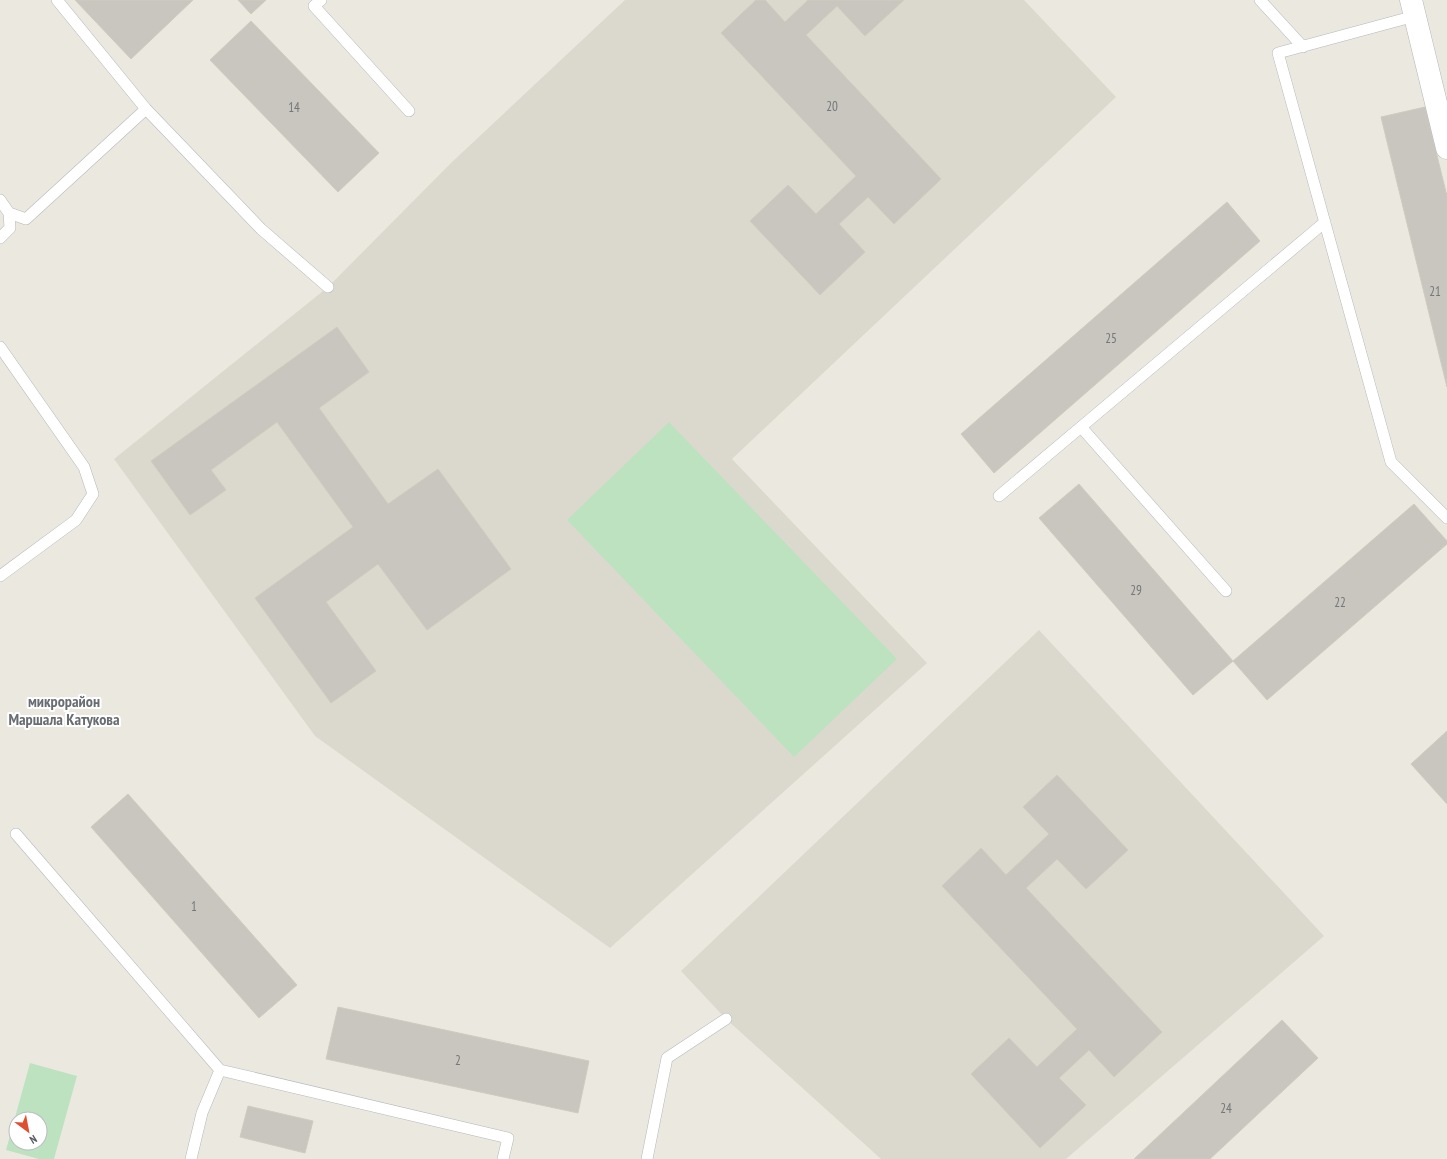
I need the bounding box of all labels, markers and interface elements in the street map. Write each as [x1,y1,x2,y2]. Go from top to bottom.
house number: 20 [826,98,838,115]
house number: 14 [288,99,300,116]
house number: 21 [1429,283,1441,300]
house number: 25 [1105,330,1117,347]
house number: 29 [1130,582,1142,599]
house number: 22 [1334,594,1346,611]
district label: микрорайон Маршала Катукова [8,691,120,729]
house number: 1 [191,898,197,915]
house number: 2 [455,1052,461,1069]
house number: 24 [1220,1100,1232,1117]
north arrow [8,1111,48,1151]
text: N [27,1132,40,1147]

